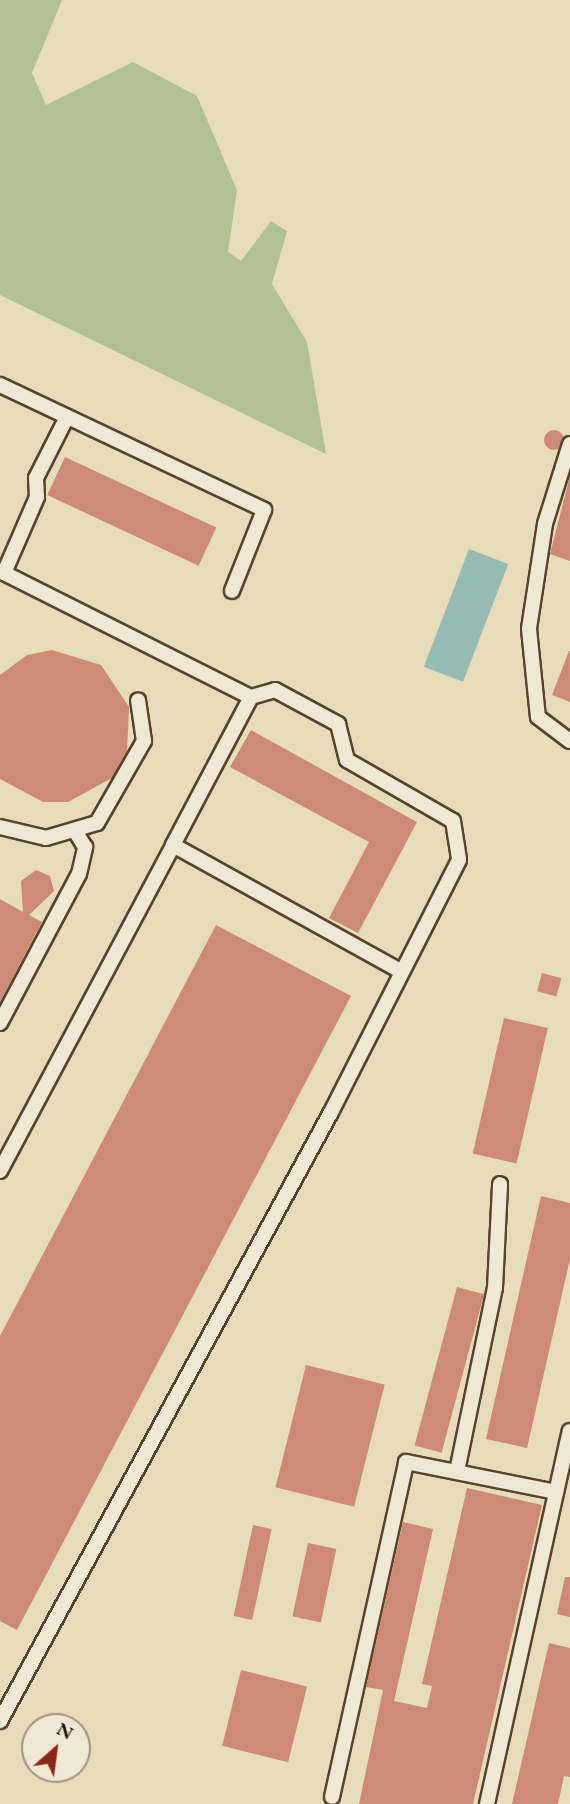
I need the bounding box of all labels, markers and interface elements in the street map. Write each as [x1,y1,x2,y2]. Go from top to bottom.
north arrow [21,1713,91,1783]
text: N [52,1716,78,1745]

